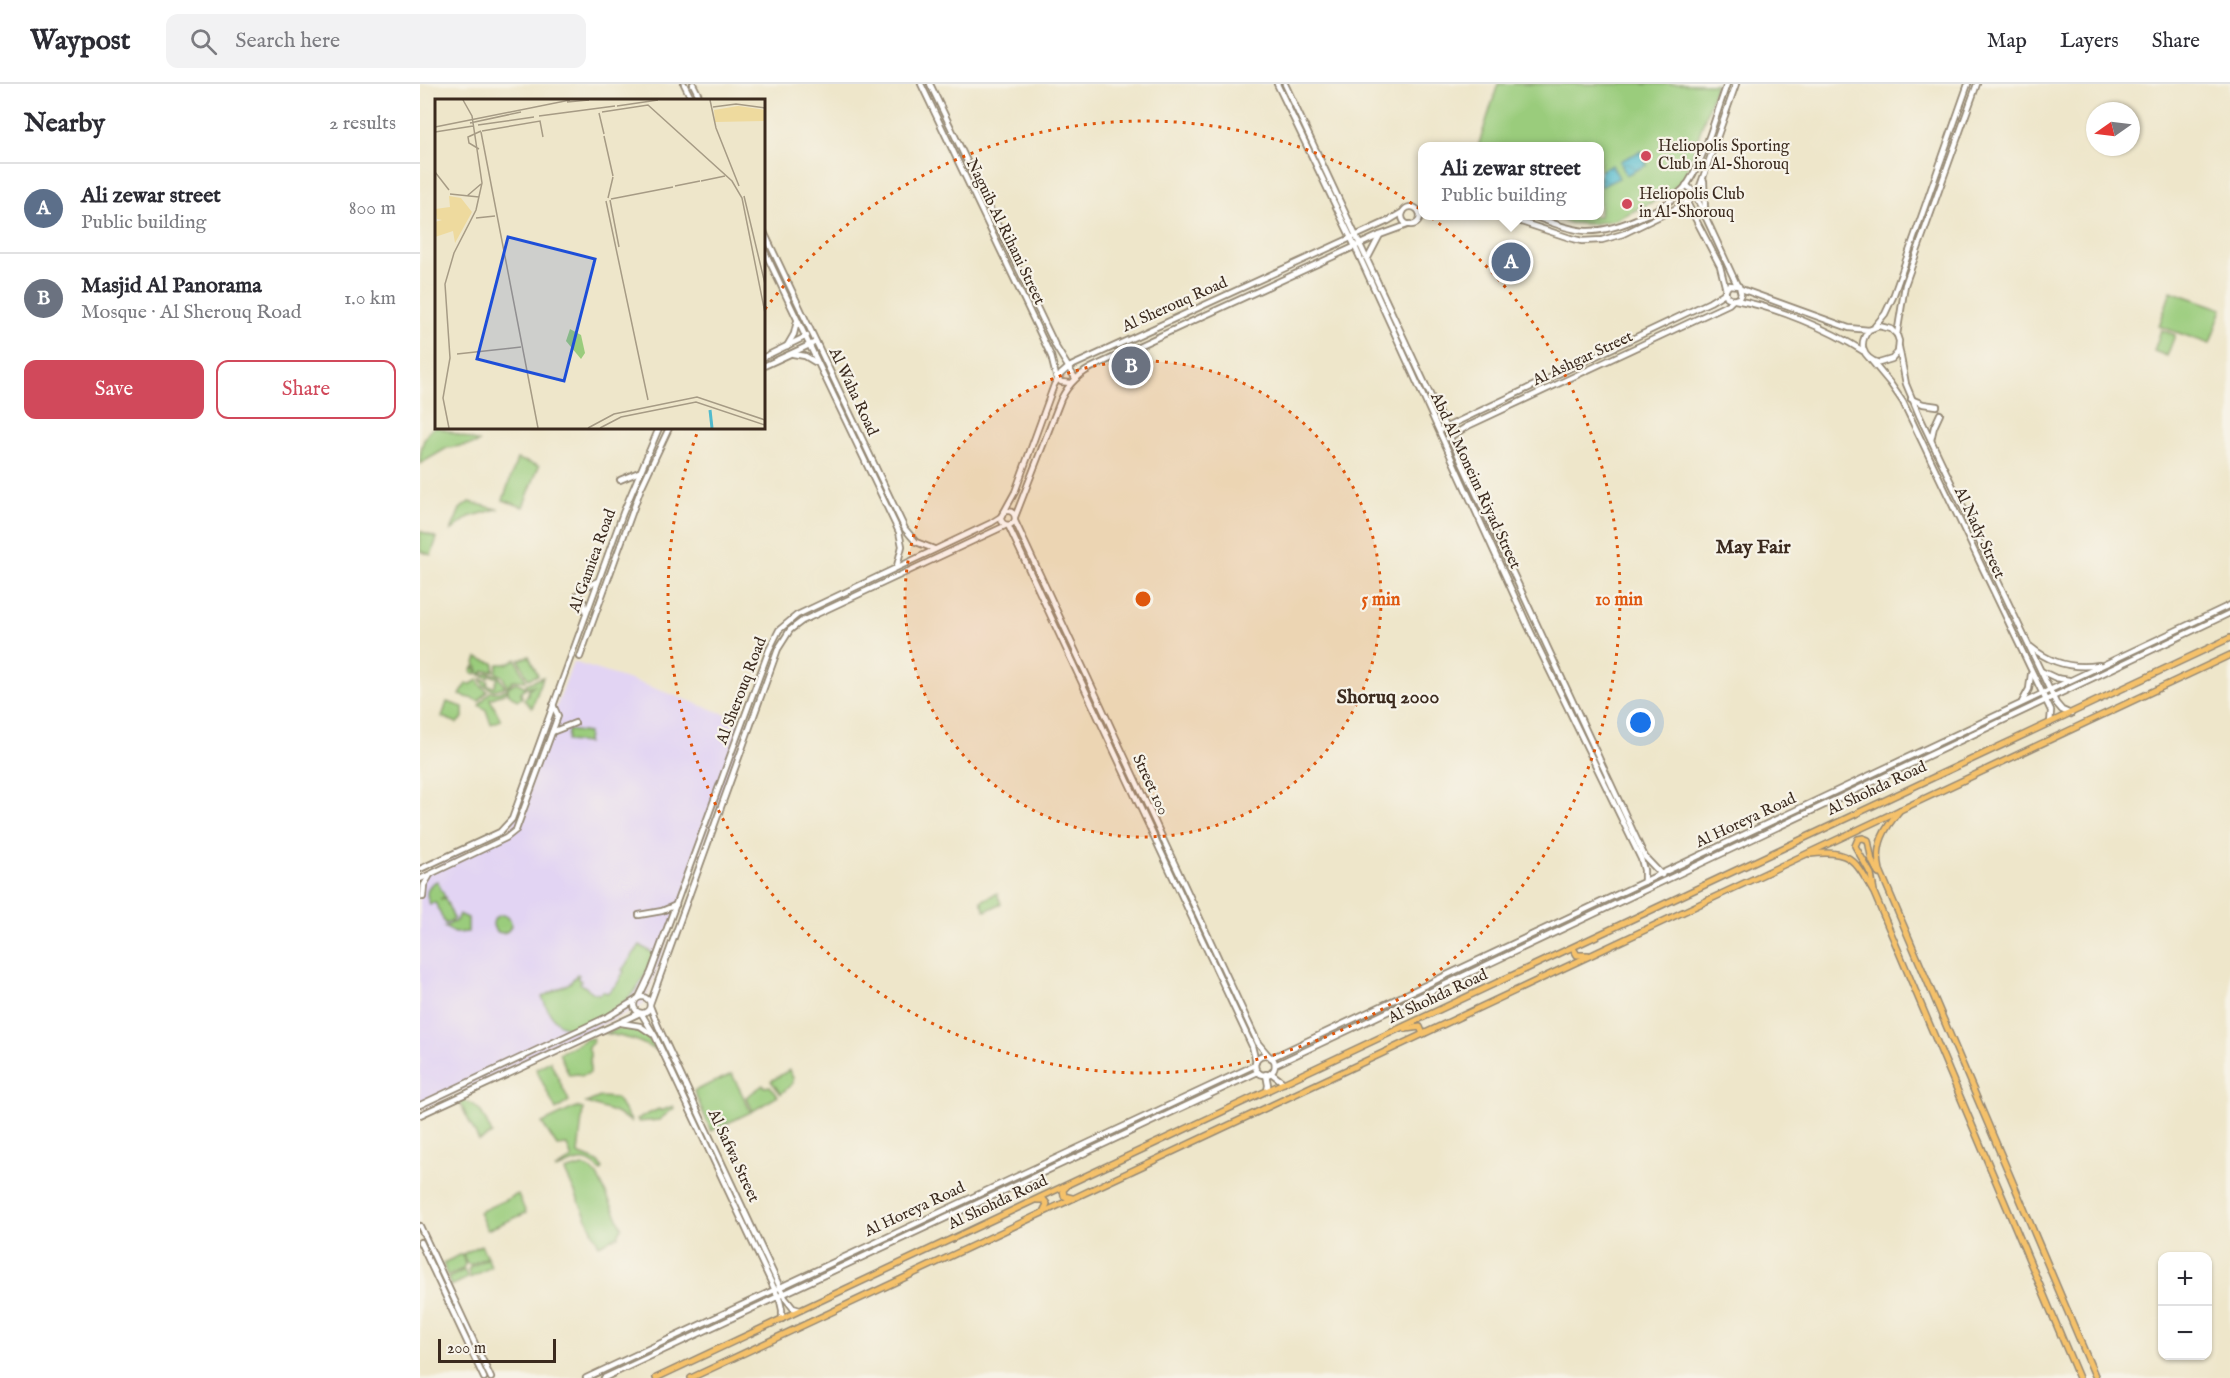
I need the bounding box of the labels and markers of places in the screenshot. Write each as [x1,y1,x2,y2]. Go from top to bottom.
place label: Heliopolis Sporting Club in Al-Shorouq [1658,137,1790,175]
marker: Heliopolis Sporting Club in Al-Shorouq [1639,149,1653,163]
place label: Heliopolis Club in Al-Shorouq [1639,185,1745,223]
marker: Heliopolis Club in Al-Shorouq [1620,197,1634,211]
pin: A [1492,240,1530,285]
pin: B [1112,344,1150,388]
centre of rings [1133,589,1153,609]

